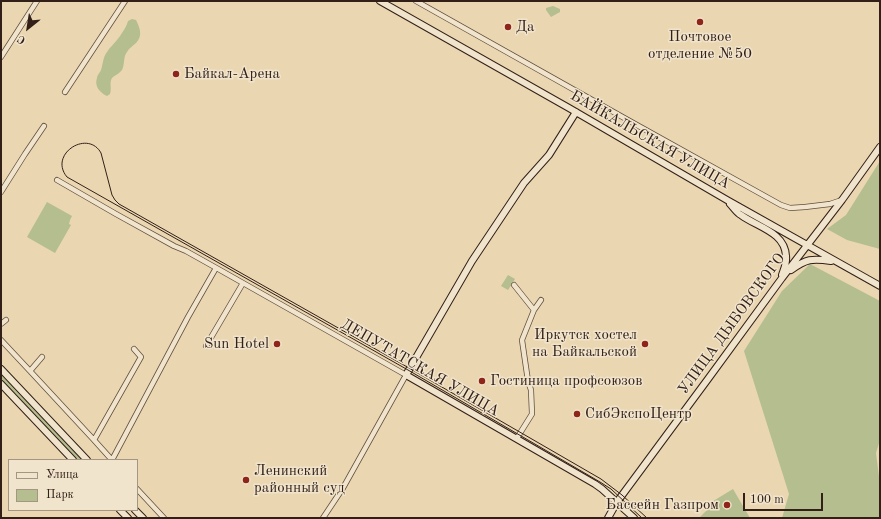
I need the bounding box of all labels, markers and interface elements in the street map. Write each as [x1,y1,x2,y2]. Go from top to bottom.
north arrow [8,8,48,48]
marker: Почтовое отделение №50 [695,17,705,27]
place label: Да [516,18,535,36]
marker: Да [503,22,513,32]
place label: Почтовое отделение №50 [648,28,752,63]
text: С [16,32,28,45]
place label: Байкал-Арена [184,65,280,83]
marker: Байкал-Арена [171,69,181,79]
street label: БАЙКАЛЬСКАЯ УЛИЦА [567,87,733,193]
street label: УЛИЦА ДЫБОВСКОГО [675,250,789,398]
street label: ДЕПУТАТСКАЯ УЛИЦА [338,315,502,421]
place label: Иркутск хостел на Байкальской [532,326,637,361]
place label: Sun Hotel [204,335,269,353]
marker: Sun Hotel [272,339,282,349]
marker: Иркутск хостел на Байкальской [640,339,650,349]
place label: Гостиница профсоюзов [490,372,642,390]
marker: Гостиница профсоюзов [477,376,487,386]
place label: СибЭкспоЦентр [585,405,692,423]
marker: СибЭкспоЦентр [572,409,582,419]
legend [8,459,138,511]
place label: Ленинский районный суд [254,462,344,497]
text: Улица [46,469,79,481]
marker: Ленинский районный суд [241,475,251,485]
scale bar [745,485,825,511]
text: Парк [46,489,74,501]
text: 100 m [750,494,784,506]
place label: Бассейн Газпром [606,496,719,514]
marker: Бассейн Газпром [722,500,732,510]

